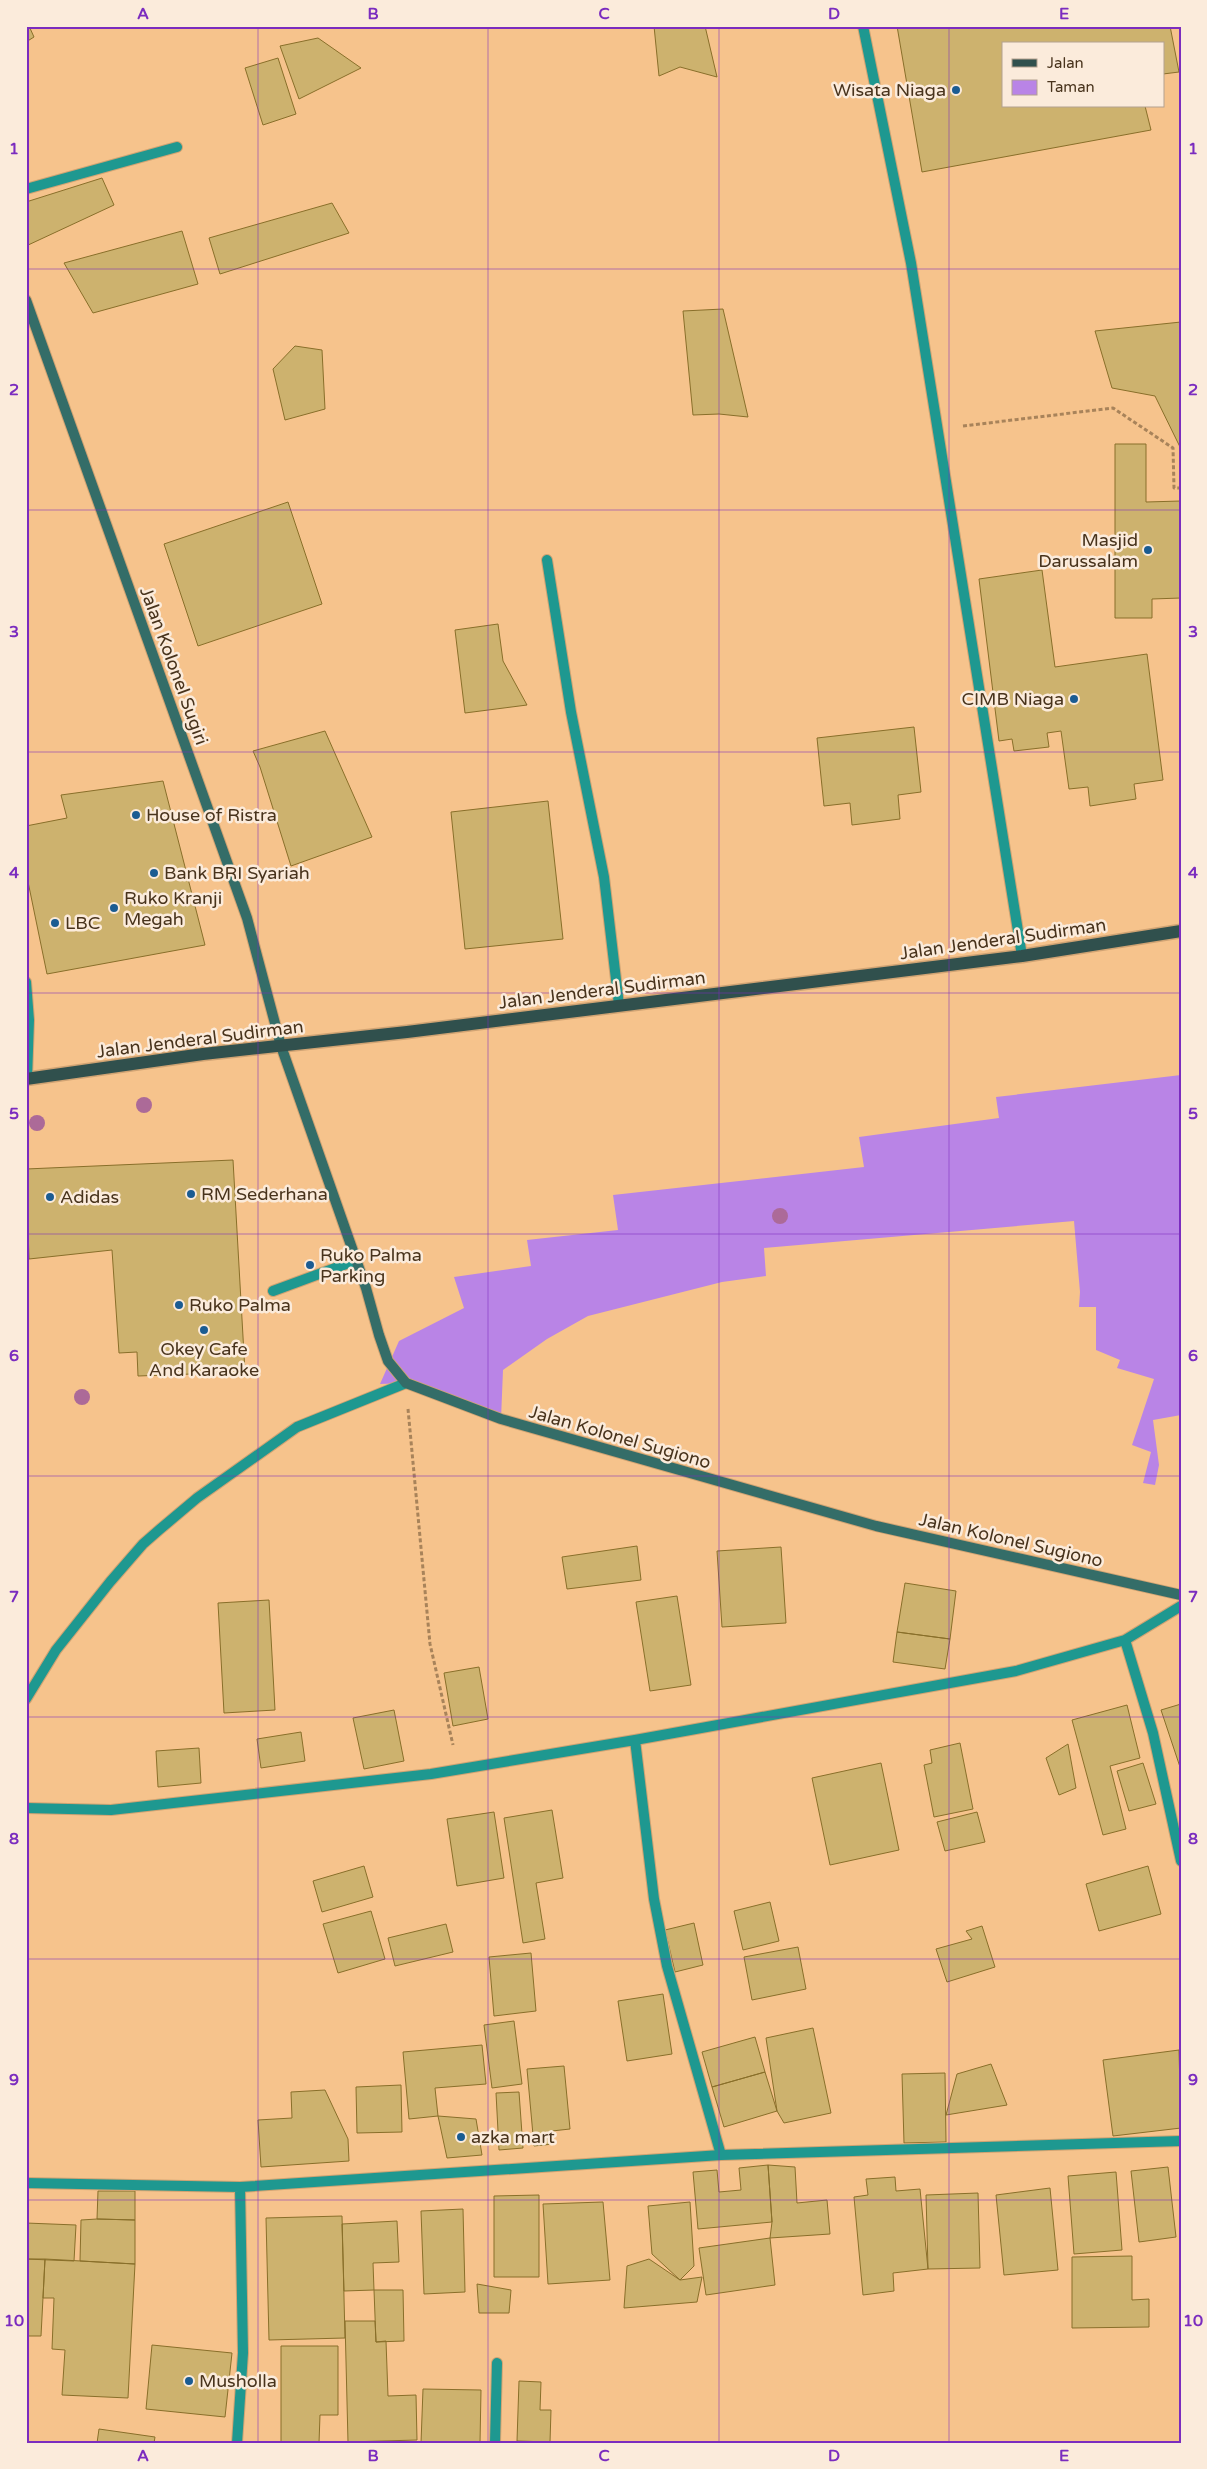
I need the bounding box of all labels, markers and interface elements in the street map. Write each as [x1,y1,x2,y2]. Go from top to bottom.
text: A [137,4,149,24]
text: B [367,4,379,24]
text: C [598,4,610,24]
text: D [828,4,840,24]
text: E [1059,4,1069,24]
legend [1002,42,1164,108]
text: Jalan [1047,54,1084,72]
text: Taman [1047,78,1095,96]
place label: Wisata Niaga [833,79,946,101]
marker: Wisata Niaga [950,84,962,96]
text: 1 [9,139,19,159]
text: 1 [1188,139,1198,159]
text: 2 [9,380,19,400]
text: 2 [1188,380,1198,400]
place label: Masjid Darussalam [1038,529,1138,572]
marker: Masjid Darussalam [1142,544,1154,556]
street label: Jalan Kolonel Sugiri [135,584,213,748]
text: 3 [9,622,19,642]
text: 3 [1188,622,1198,642]
place label: CIMB Niaga [961,688,1064,710]
marker: CIMB Niaga [1068,693,1080,705]
place label: House of Ristra [146,804,277,826]
marker: House of Ristra [130,809,142,821]
place label: Bank BRI Syariah [164,862,310,884]
text: 4 [9,863,19,883]
text: 4 [1188,863,1198,883]
marker: Bank BRI Syariah [148,867,160,879]
place label: Ruko Kranji Megah [124,887,222,930]
marker: Ruko Kranji Megah [108,902,120,914]
place label: LBC [65,912,100,934]
street label: Jalan Jenderal Sudirman [898,914,1108,964]
marker: LBC [49,917,61,929]
street label: Jalan Jenderal Sudirman [497,966,707,1014]
street label: Jalan Jenderal Sudirman [95,1015,305,1063]
text: 5 [9,1104,19,1124]
text: 5 [1188,1104,1198,1124]
place label: RM Sederhana [201,1183,328,1205]
place label: Adidas [60,1186,119,1208]
marker: RM Sederhana [185,1188,197,1200]
marker: Adidas [44,1191,56,1203]
place label: Ruko Palma Parking [320,1244,422,1287]
marker: Ruko Palma Parking [304,1259,316,1271]
place label: Ruko Palma [189,1294,291,1316]
marker: Ruko Palma [173,1299,185,1311]
marker: Okey Cafe And Karaoke [198,1324,210,1336]
place label: Okey Cafe And Karaoke [149,1338,259,1381]
text: 6 [9,1346,19,1366]
text: 6 [1188,1346,1198,1366]
street label: Jalan Kolonel Sugiono [527,1401,713,1474]
street label: Jalan Kolonel Sugiono [917,1508,1105,1572]
text: 7 [9,1587,19,1607]
text: 7 [1188,1587,1198,1607]
text: 8 [9,1829,19,1849]
text: 8 [1188,1829,1198,1849]
text: 9 [9,2070,19,2090]
text: 9 [1188,2070,1198,2090]
place label: azka mart [471,2126,555,2148]
marker: azka mart [455,2131,467,2143]
text: 10 [4,2311,24,2331]
text: 10 [1183,2311,1203,2331]
place label: Musholla [199,2370,277,2392]
marker: Musholla [183,2375,195,2387]
text: A [137,2446,149,2466]
text: B [367,2446,379,2466]
text: C [598,2446,610,2466]
text: D [828,2446,840,2466]
text: E [1059,2446,1069,2466]

